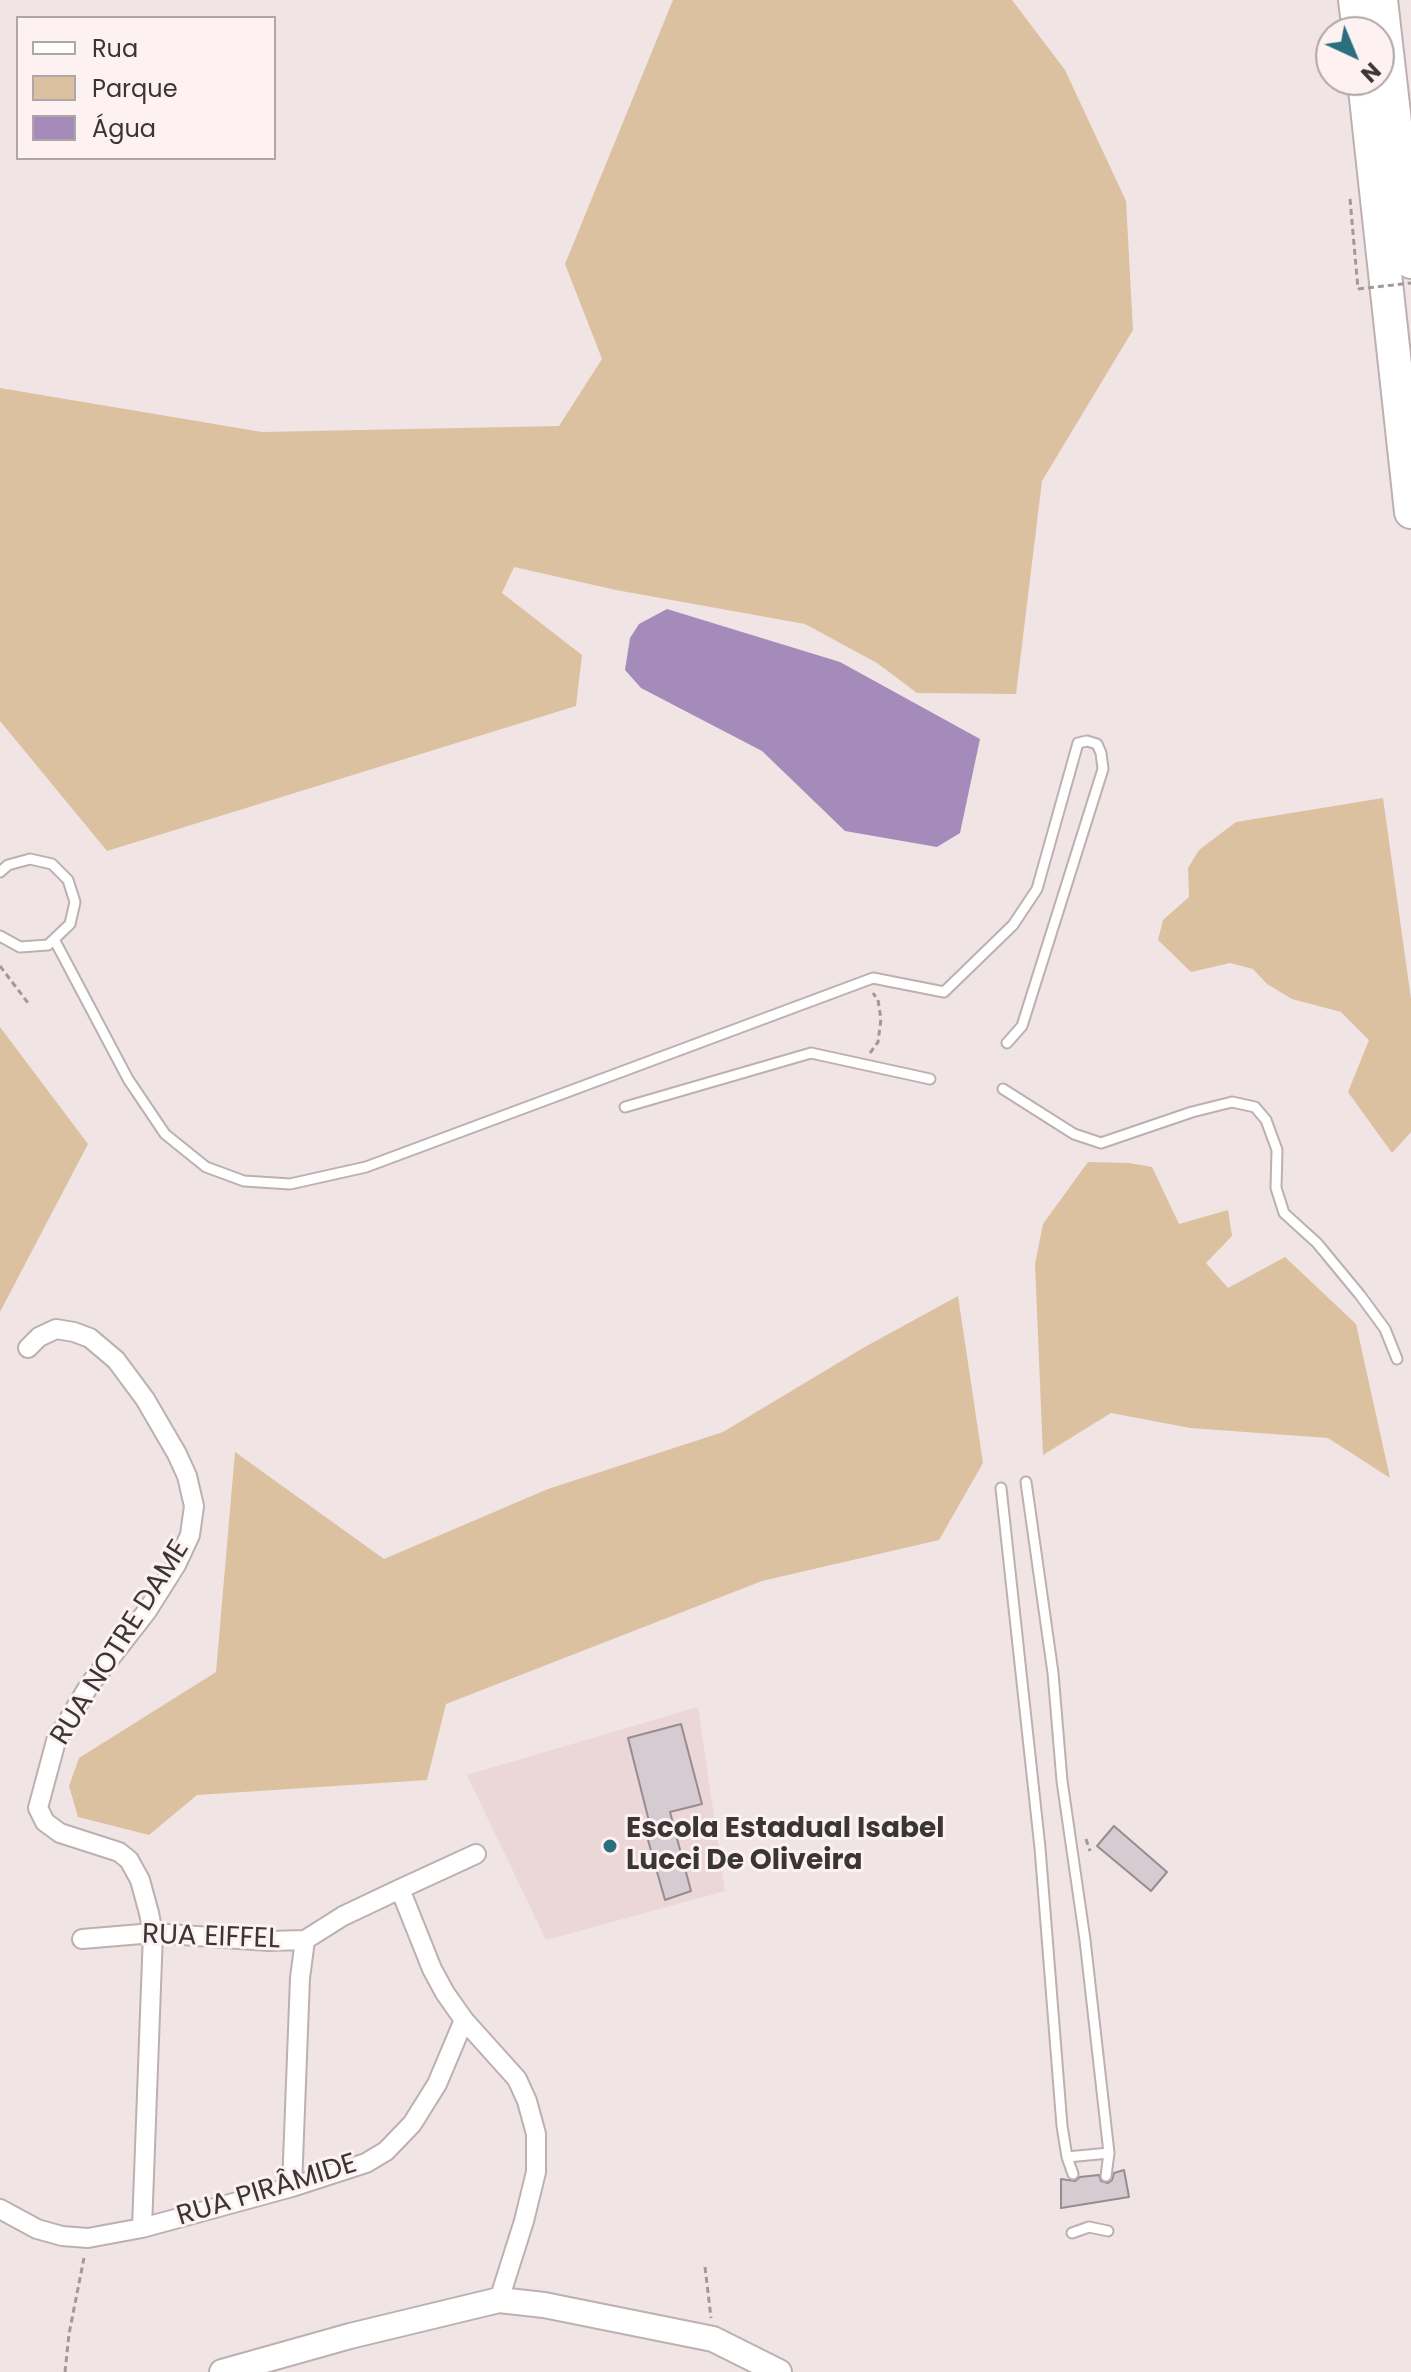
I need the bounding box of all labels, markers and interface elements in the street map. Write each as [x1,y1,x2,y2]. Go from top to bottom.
legend [16,16,276,160]
north arrow [1315,16,1395,96]
text: Rua [92,32,138,65]
text: N [1354,55,1387,89]
text: Parque [92,72,178,105]
text: Água [92,112,156,145]
street label: RUA NOTRE DAME [44,1534,198,1752]
place label: Escola Estadual Isabel Lucci De Oliveira [626,1813,944,1879]
marker: Escola Estadual Isabel Lucci De Oliveira [601,1837,619,1855]
street label: RUA EIFFEL [141,1919,281,1957]
street label: RUA PIRÂMIDE [173,2148,361,2234]

